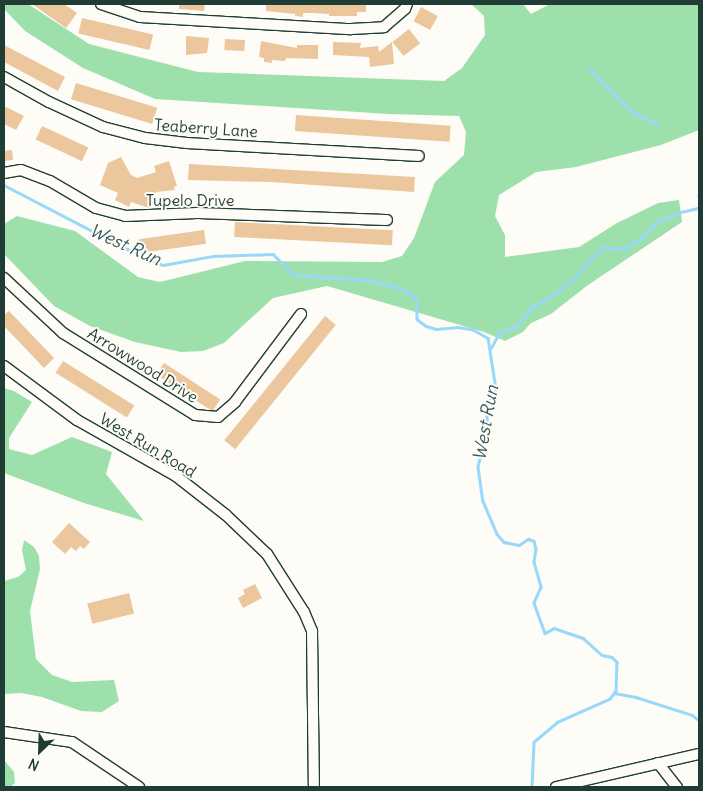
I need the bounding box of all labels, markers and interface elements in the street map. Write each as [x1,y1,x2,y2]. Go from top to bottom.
street label: Teaberry Lane [153,115,259,141]
street label: Tupelo Drive [146,190,234,210]
water label: West Run [86,220,164,270]
street label: Arrowwood Drive [84,323,202,407]
water label: West Run [469,384,503,462]
street label: West Run Road [96,409,200,481]
north arrow [15,726,65,776]
text: N [26,755,42,775]

